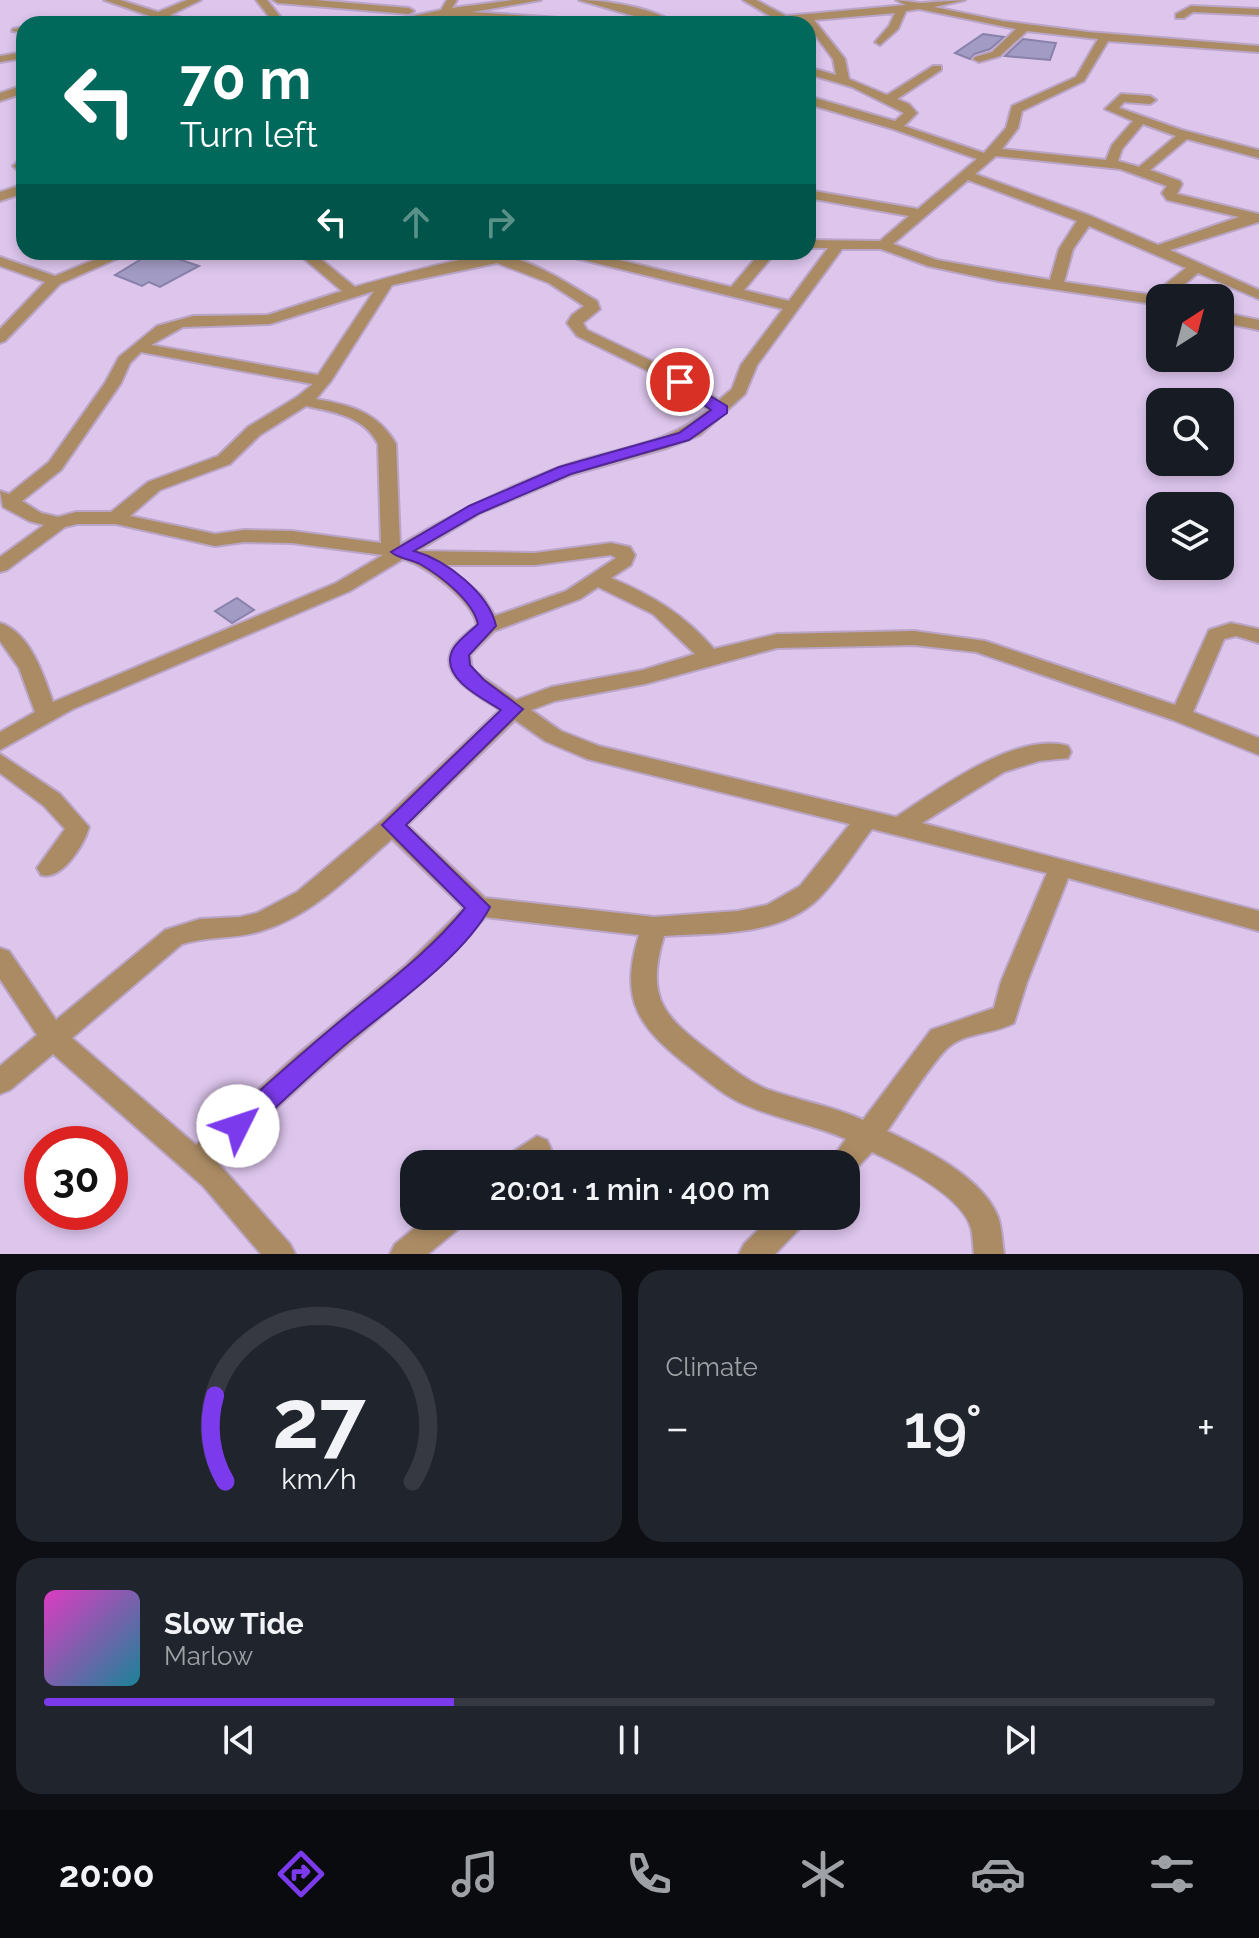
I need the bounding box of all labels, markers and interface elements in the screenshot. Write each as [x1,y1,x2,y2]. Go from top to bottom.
text: 70 m [180,46,311,112]
icon: left [48,48,152,152]
text: Turn left [180,113,318,155]
icon: left [310,200,354,244]
icon: ahead [394,200,438,244]
icon: right [478,200,522,244]
north arrow [1146,284,1234,372]
map controls [1146,284,1234,580]
pin [646,348,714,416]
icon: arrive [658,360,702,404]
button: search [1146,388,1234,476]
button: layers [1146,492,1234,580]
position arrow [196,1084,280,1168]
speed limit sign: 30 [24,1126,128,1230]
text: 20:01 · 1 min · 400 m [490,1172,770,1207]
text: Climate [666,1352,758,1382]
text: 27 [272,1370,366,1467]
text: 19° [904,1392,982,1462]
text: − [666,1402,689,1453]
text: + [1197,1402,1215,1453]
text: km/h [281,1462,356,1496]
text: Slow Tide [164,1606,304,1641]
text: Marlow [164,1641,253,1671]
icon: previous [217,1718,261,1762]
icon: pause [607,1718,651,1762]
icon: next [998,1718,1042,1762]
icon: directions [273,1846,329,1902]
icon: music [447,1846,503,1902]
icon: phone [621,1846,677,1902]
icon: climate [795,1846,851,1902]
icon: car [970,1846,1026,1902]
icon: filters [1144,1846,1200,1902]
text: 20:00 [59,1853,155,1895]

